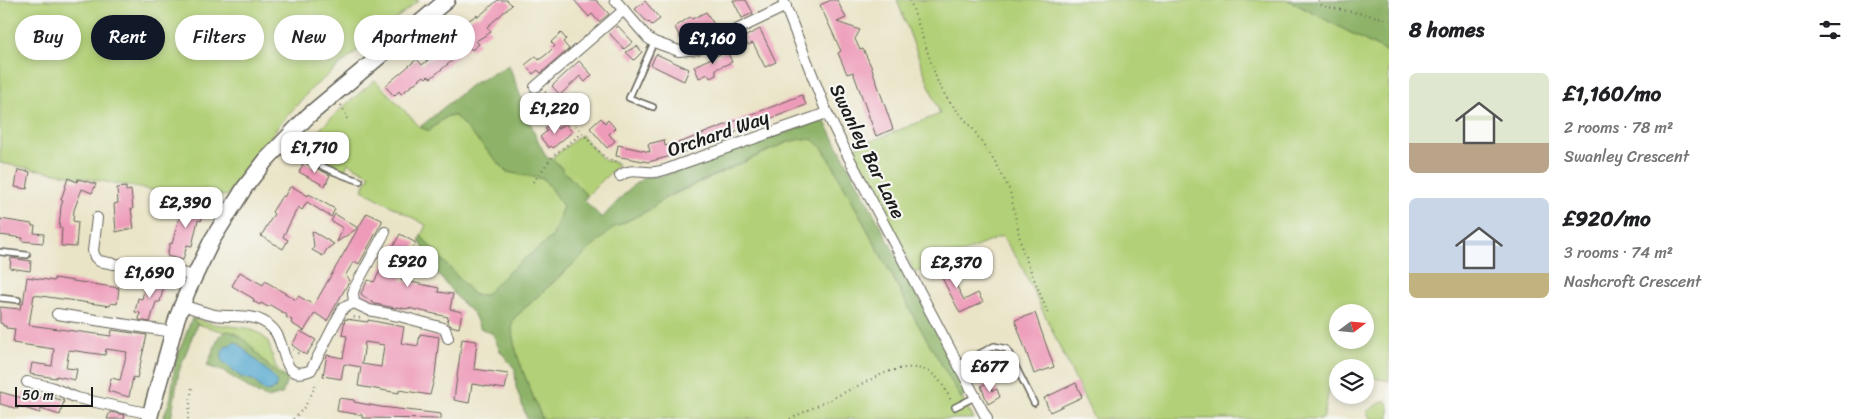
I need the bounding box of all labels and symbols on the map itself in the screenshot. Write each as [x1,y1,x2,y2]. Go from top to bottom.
pin: £1,160 [672,22,754,65]
street label: Swanley Bar Lane [820,78,915,225]
pin: £1,220 [514,92,596,135]
street label: Orchard Way [663,101,774,166]
pin: £1,710 [274,132,356,174]
pin: £2,390 [145,186,227,229]
pin: £920 [378,246,438,288]
pin: £2,370 [916,246,998,289]
pin: £1,690 [109,256,191,299]
north arrow [1329,304,1374,349]
pin: £677 [960,350,1020,393]
scale bar [15,384,92,407]

